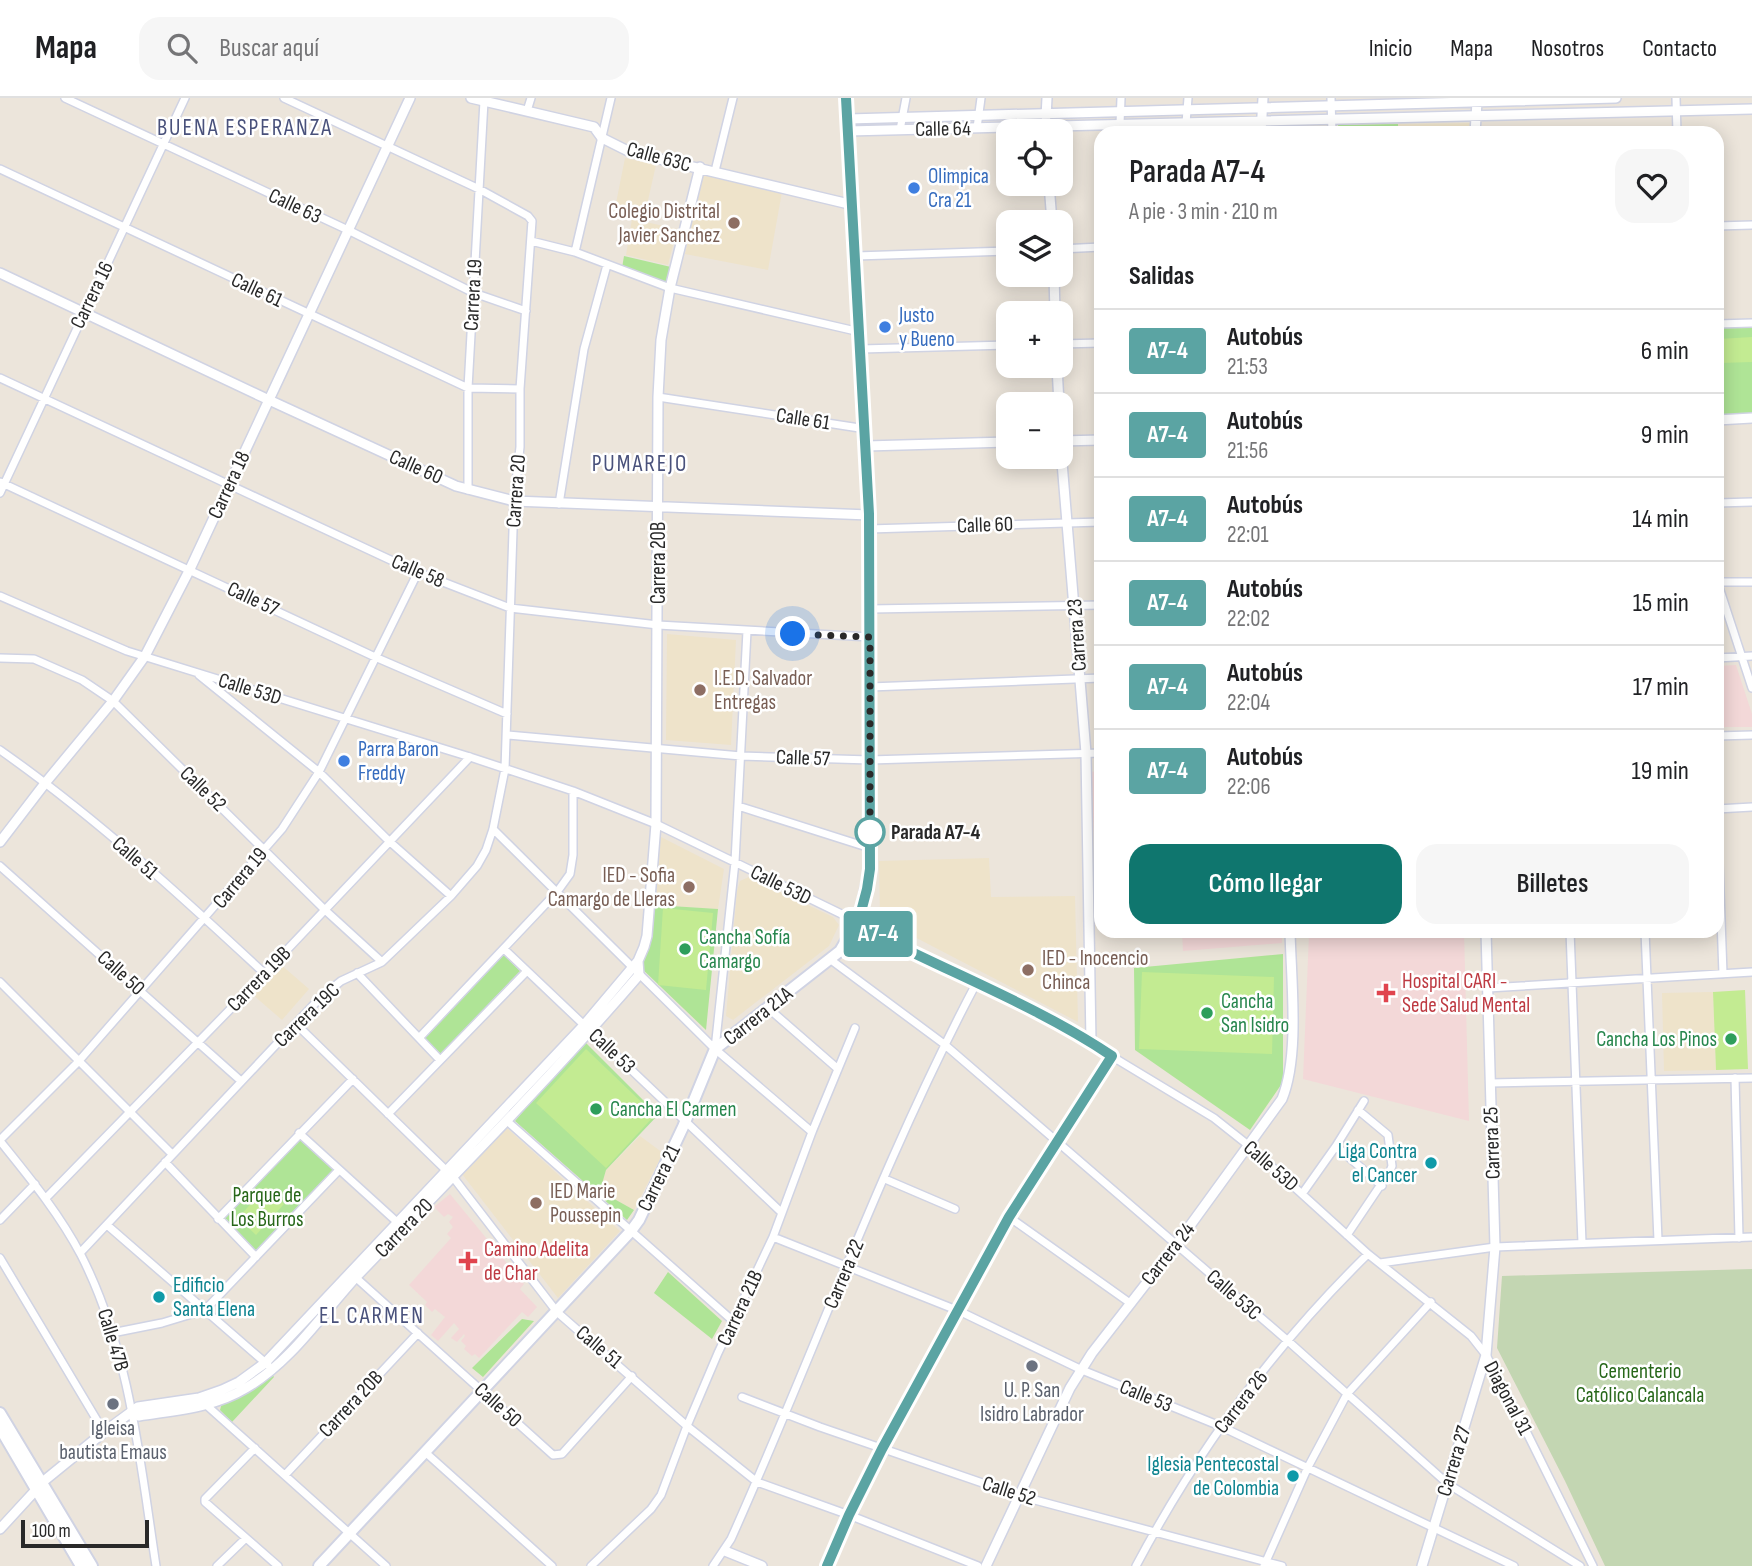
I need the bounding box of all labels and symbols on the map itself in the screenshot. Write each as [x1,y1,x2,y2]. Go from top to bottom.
district label: BUENA ESPERANZA [157,114,333,142]
street label: Calle 64 [915,116,971,142]
street label: Calle 63C [624,136,694,178]
place label: Olimpica Cra 21 [928,164,989,213]
marker: Olimpica Cra 21 [906,180,922,196]
street label: Calle 63 [265,183,325,229]
place label: Colegio Distrital Javier Sanchez [608,199,720,248]
marker: Colegio Distrital Javier Sanchez [726,215,742,231]
street label: Carrera 16 [65,257,119,333]
street label: Carrera 19 [459,258,487,332]
street label: Calle 61 [227,267,287,313]
place label: Justo y Bueno [898,303,955,352]
marker: Justo y Bueno [877,319,893,335]
street label: Calle 61 [774,402,832,436]
street label: Calle 60 [385,444,447,490]
street label: Carrera 18 [203,447,255,523]
district label: PUMAREJO [592,450,688,478]
street label: Carrera 20 [501,454,531,528]
street label: Calle 60 [957,512,1013,538]
street label: Carrera 20B [646,522,671,604]
street label: Calle 58 [388,549,448,593]
street label: Calle 57 [223,576,283,622]
street label: Carrera 23 [1062,598,1092,672]
your location [775,616,810,651]
place label: I.E.D. Salvador Entregas [714,666,812,715]
street label: Calle 53D [215,668,285,710]
marker: I.E.D. Salvador Entregas [692,682,708,698]
place label: Parra Baron Freddy [358,737,439,786]
street label: Calle 57 [775,745,831,771]
marker: Parra Baron Freddy [336,753,352,769]
street label: Calle 52 [175,761,231,817]
marker: Parada A7-4 [855,817,885,847]
place label: Parada A7-4 [891,820,980,845]
street label: Calle 51 [107,831,164,885]
street label: Carrera 19 [207,842,273,914]
street label: Calle 53D [746,860,816,910]
place label: IED - Sofia Camargo de Lleras [548,863,675,912]
marker: IED - Sofia Camargo de Lleras [681,879,697,895]
line badge: A7-4 [829,911,927,957]
place label: Cancha Sofía Camargo [699,925,790,974]
street label: Carrera 19B [222,941,296,1017]
marker: Cancha Sofía Camargo [677,941,693,957]
street label: Calle 50 [92,945,150,1001]
place label: IED - Inocencio Chinca [1042,946,1148,995]
marker: IED - Inocencio Chinca [1020,962,1036,978]
place label: Hospital CARI - Sede Salud Mental [1402,969,1530,1018]
street label: Carrera 19C [269,978,345,1052]
street label: Carrera 21A [719,981,798,1051]
marker: Hospital CARI - Sede Salud Mental [1376,983,1396,1003]
place label: Cancha San Isidro [1221,989,1289,1038]
marker: Cancha San Isidro [1199,1005,1215,1021]
street label: Calle 53 [583,1023,641,1079]
place label: Cancha Los Pinos [1596,1027,1717,1052]
marker: Cancha Los Pinos [1723,1031,1739,1047]
place label: Cancha El Carmen [610,1097,736,1122]
marker: Cancha El Carmen [588,1101,604,1117]
street label: Carrera 25 [1478,1106,1506,1180]
street label: Calle 53D [1238,1135,1304,1197]
place label: Liga Contra el Cancer [1338,1139,1417,1188]
street label: Carrera 21 [632,1140,686,1216]
marker: Liga Contra el Cancer [1423,1155,1439,1171]
place label: IED Marie Poussepin [550,1179,621,1228]
park label: Parque de Los Burros [230,1183,304,1232]
street label: Carrera 20 [370,1193,438,1263]
marker: IED Marie Poussepin [528,1195,544,1211]
street label: Carrera 24 [1136,1218,1200,1290]
street label: Carrera 22 [818,1236,870,1312]
place label: Camino Adelita de Char [484,1237,589,1286]
marker: Camino Adelita de Char [458,1251,478,1271]
street label: Calle 53C [1201,1264,1267,1326]
street label: Carrera 21B [712,1266,768,1350]
place label: Edificio Santa Elena [173,1273,255,1322]
marker: Edificio Santa Elena [151,1289,167,1305]
district label: EL CARMEN [319,1302,425,1330]
street label: Calle 47B [92,1306,134,1374]
street label: Calle 51 [571,1320,628,1374]
street label: Diagonal 31 [1478,1357,1538,1440]
marker: U. P. San Isidro Labrador [1024,1358,1040,1374]
park label: Cementerio Católico Calancala [1576,1359,1704,1408]
street label: Carrera 20B [314,1365,388,1443]
street label: Carrera 26 [1209,1366,1273,1438]
street label: Calle 53 [1116,1374,1176,1418]
street label: Calle 50 [469,1377,527,1433]
place label: U. P. San Isidro Labrador [980,1378,1084,1427]
marker: Igleisa bautista Emaus [105,1396,121,1412]
place label: Igleisa bautista Emaus [59,1416,167,1465]
street label: Carrera 27 [1431,1422,1477,1499]
place label: Iglesia Pentecostal de Colombia [1147,1452,1279,1501]
marker: Iglesia Pentecostal de Colombia [1285,1468,1301,1484]
street label: Calle 52 [979,1471,1039,1511]
scale bar [21,1517,149,1549]

